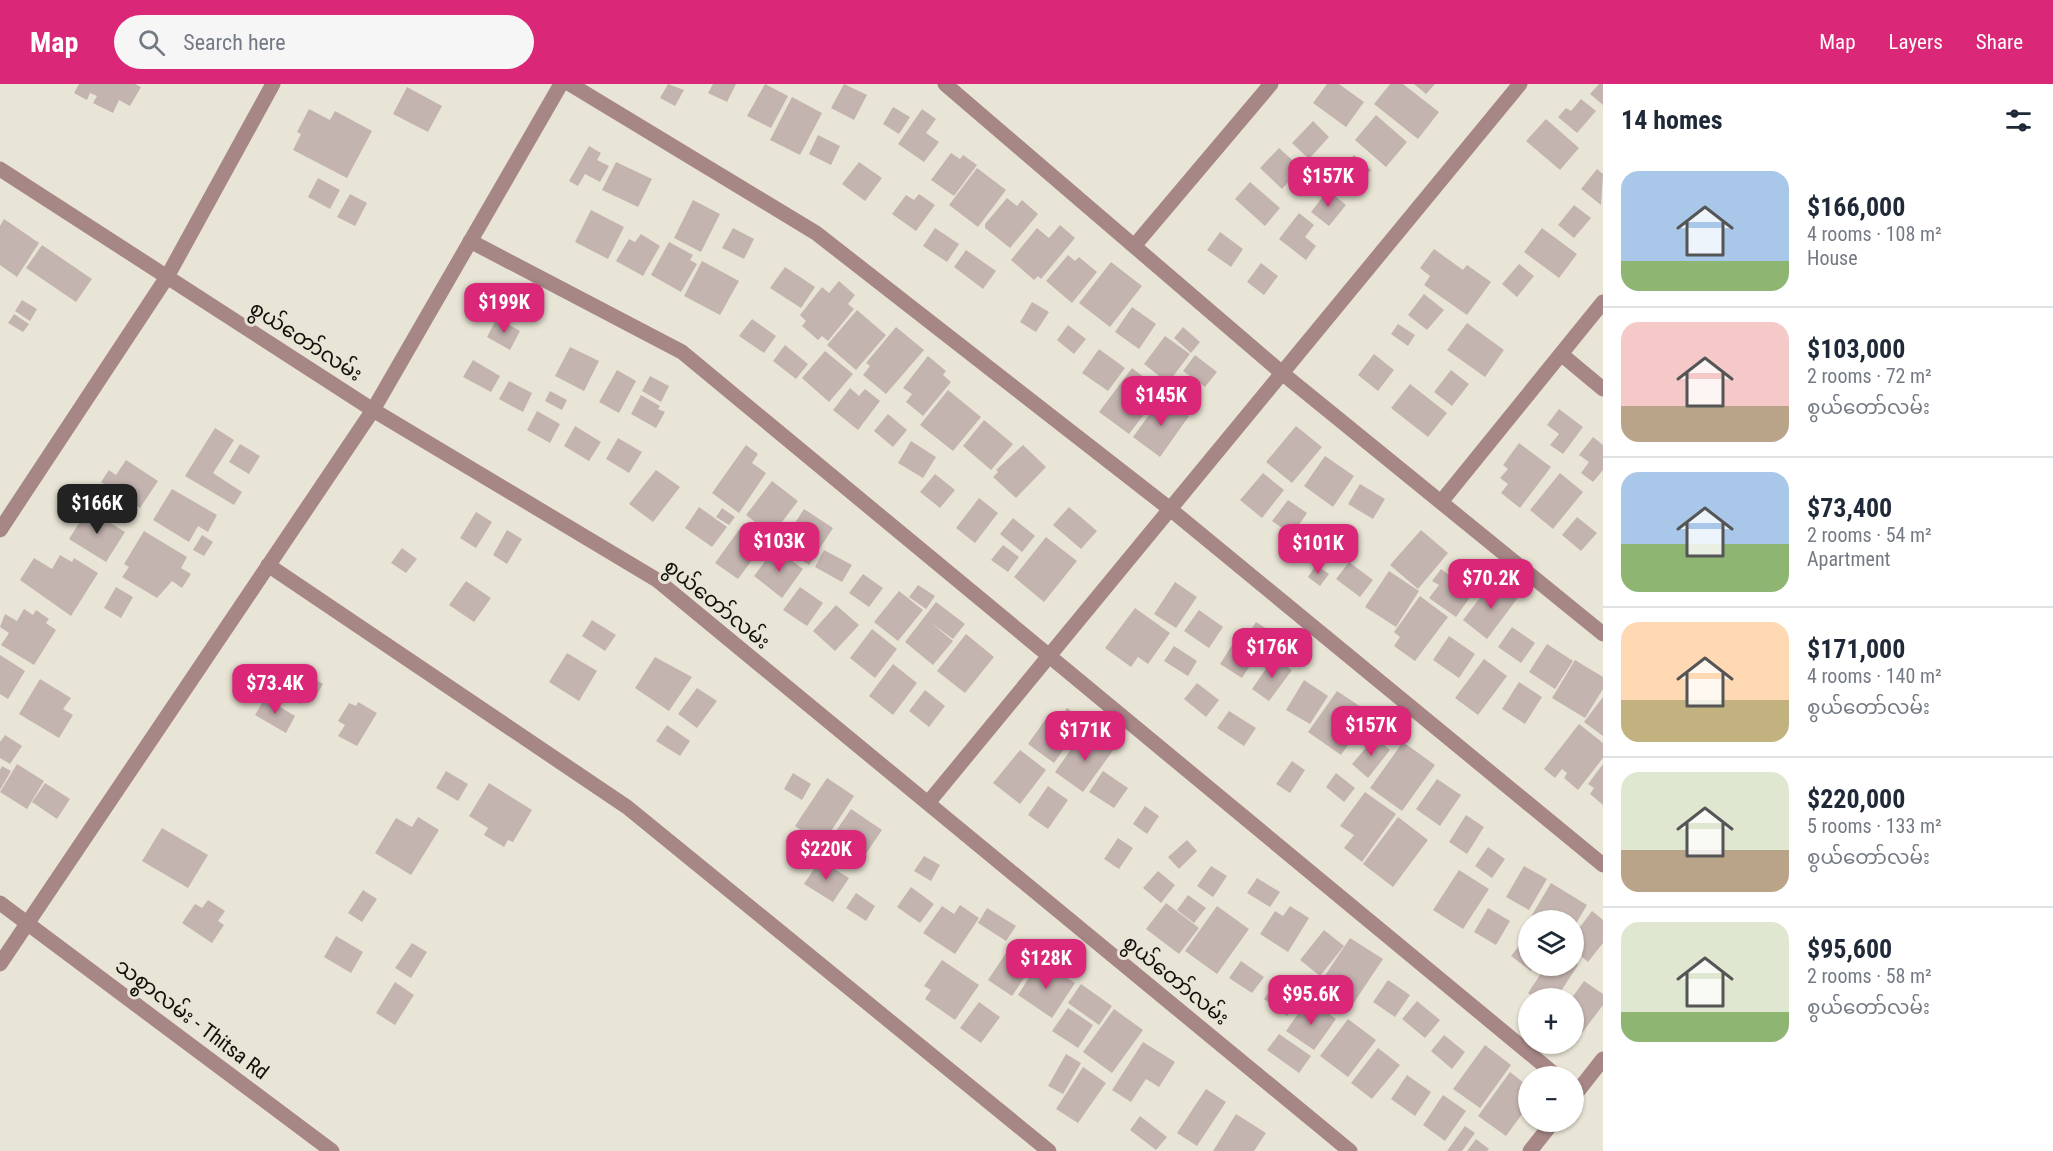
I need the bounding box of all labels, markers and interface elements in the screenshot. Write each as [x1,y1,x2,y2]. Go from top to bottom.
search box [114,15,534,69]
text: Map [30,26,78,59]
icon: search [135,26,168,59]
text: Search here [183,30,286,55]
text: Map [1819,30,1856,54]
text: Layers [1889,30,1943,54]
text: Share [1976,30,2023,54]
icon: filters [2002,104,2035,137]
text: 14 homes [1621,105,1723,135]
pin: $157K [1286,157,1370,208]
text: $157K [1302,164,1354,188]
text: $166,000 [1807,192,1905,222]
icon: home [1669,195,1741,267]
text: 4 rooms · 108 m² [1807,222,1942,246]
text: House [1807,246,1858,270]
pin: $199K [462,283,546,334]
text: $199K [478,290,530,314]
street label: စွယ်တော်လမ်း [243,292,369,390]
text: $103,000 [1807,334,1905,364]
icon: home [1669,346,1741,418]
text: 2 rooms · 72 m² [1807,364,1932,388]
pin: $145K [1119,376,1203,427]
text: $145K [1135,383,1187,407]
text: စွယ်တော်လမ်း [1807,395,1930,419]
pin: $166K [55,484,139,535]
text: $166K [71,491,123,515]
text: $73,400 [1807,493,1892,523]
icon: home [1669,496,1741,568]
pin: $103K [737,522,821,573]
text: 2 rooms · 54 m² [1807,523,1932,547]
pin: $101K [1276,524,1360,575]
text: $103K [753,529,805,553]
text: $101K [1292,531,1344,555]
text: Apartment [1807,547,1891,571]
street label: စွယ်တော်လမ်း [657,551,777,657]
pin: $70.2K [1442,559,1540,610]
text: $70.2K [1462,566,1520,590]
pin: $176K [1230,628,1314,679]
text: $171,000 [1807,634,1905,664]
text: $176K [1246,635,1298,659]
icon: home [1669,646,1741,718]
pin: $73.4K [226,664,324,715]
text: 4 rooms · 140 m² [1807,664,1942,688]
text: $73.4K [246,671,304,695]
text: စွယ်တော်လမ်း [1807,695,1930,719]
pin: $157K [1329,706,1413,757]
pin: $171K [1043,711,1127,762]
text: $157K [1345,713,1397,737]
text: $171K [1059,718,1111,742]
text: $220,000 [1807,784,1905,814]
icon: home [1669,796,1741,868]
text: 5 rooms · 133 m² [1807,814,1942,838]
pin: $220K [784,830,868,881]
text: $220K [800,837,852,861]
text: စွယ်တော်လမ်း [1807,845,1930,869]
map controls [1518,910,1584,1132]
button: layers [1518,910,1584,976]
street label: စွယ်တော်လမ်း [1116,927,1236,1033]
text: $95,600 [1807,934,1892,964]
pin: $128K [1004,939,1088,990]
text: $128K [1020,946,1072,970]
icon: home [1669,946,1741,1018]
street label: သစ္စာလမ်း - Thitsa Rd [107,950,276,1089]
text: 2 rooms · 58 m² [1807,964,1932,988]
pin: $95.6K [1262,975,1360,1026]
text: $95.6K [1282,982,1340,1006]
button: + [1518,988,1584,1054]
text: စွယ်တော်လမ်း [1807,995,1930,1019]
button: − [1518,1066,1584,1132]

